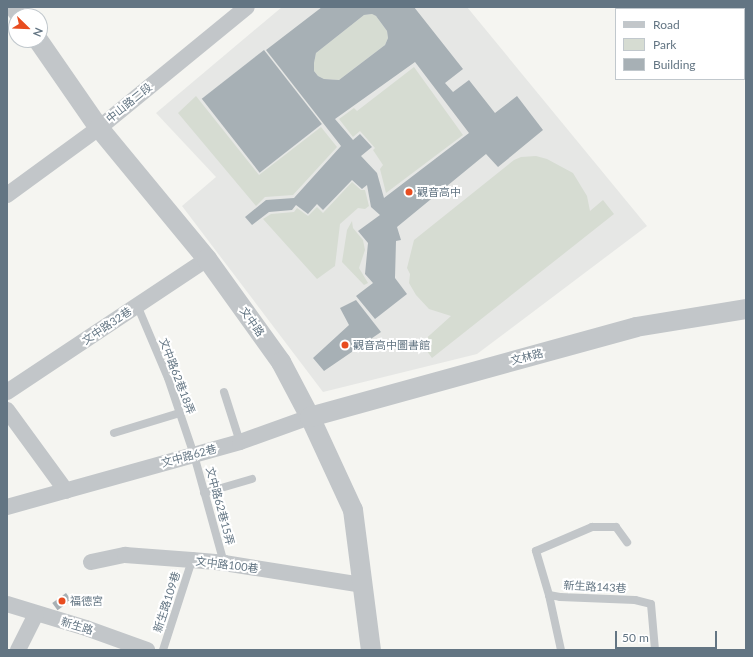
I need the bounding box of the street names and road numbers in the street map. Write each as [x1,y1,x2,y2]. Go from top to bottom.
street label: 中山路二段 [103,81,155,125]
street label: 文中路32巷 [80,305,134,347]
street label: 文中路 [237,305,267,339]
street label: 文中路62巷18弄 [156,336,198,416]
street label: 文林路 [509,346,545,368]
street label: 文中路62巷 [160,442,218,470]
street label: 文中路62巷15弄 [203,465,237,547]
street label: 文中路100巷 [195,555,259,575]
street label: 新生路109巷 [151,570,183,634]
street label: 新生路143巷 [563,579,627,595]
street label: 新生路 [59,615,95,637]

